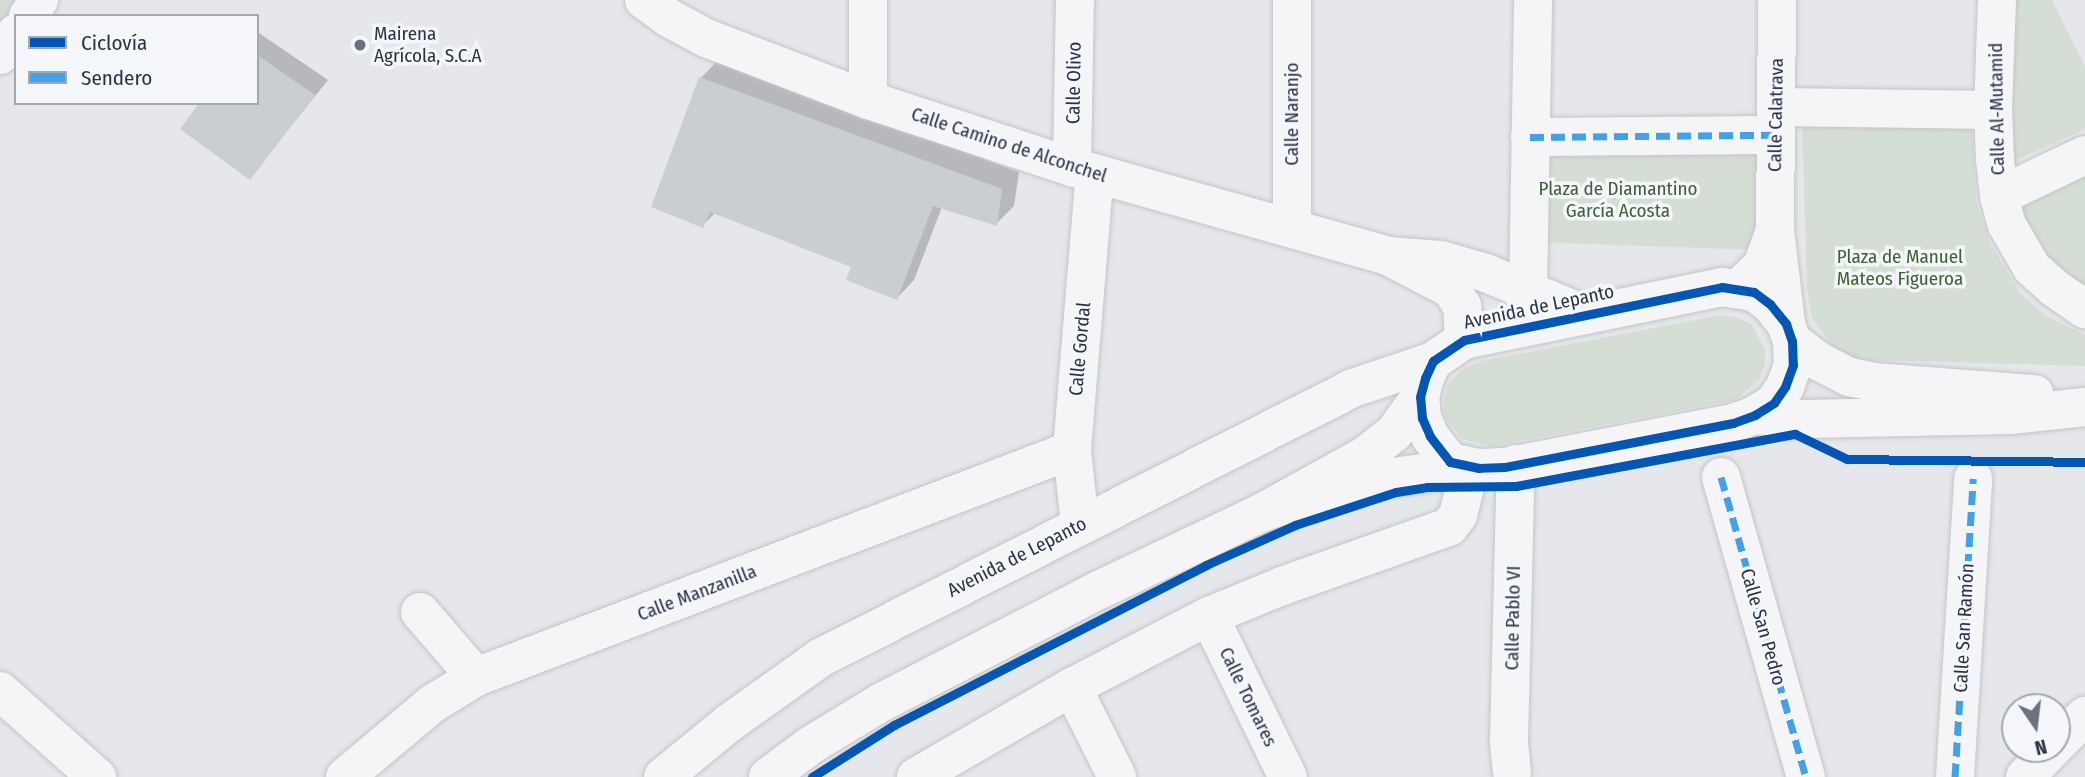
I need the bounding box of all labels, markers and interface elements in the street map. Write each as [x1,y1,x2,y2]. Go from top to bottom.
legend [14,14,259,105]
place label: Mairena Agrícola, S.C.A [374,23,482,67]
text: Ciclovía [81,30,147,56]
marker: Mairena Agrícola, S.C.A [352,37,368,53]
street label: Calle Olivo [1062,42,1086,124]
street label: Calle Al-Mutamid [1984,43,2010,175]
street label: Calle Calatrava [1764,58,1788,172]
street label: Calle Naranjo [1281,62,1303,166]
text: Sendero [81,65,152,91]
street label: Calle Camino de Alconchel [908,103,1110,187]
park label: Plaza de Diamantino García Acosta [1538,178,1698,222]
park label: Plaza de Manuel Mateos Figueroa [1837,246,1963,290]
street label: Avenida de Lepanto [1462,280,1616,334]
street label: Calle Gordal [1065,301,1095,397]
street label: Avenida de Lepanto [944,512,1090,602]
street label: Calle Manzanilla [634,560,760,626]
street label: Calle San Ramón [1949,563,1979,693]
street label: Calle Pablo VI [1501,565,1525,671]
street label: Calle San Pedro [1735,566,1791,688]
street label: Calle Tomares [1214,644,1282,750]
north arrow [2001,693,2071,763]
text: N [2032,734,2049,759]

